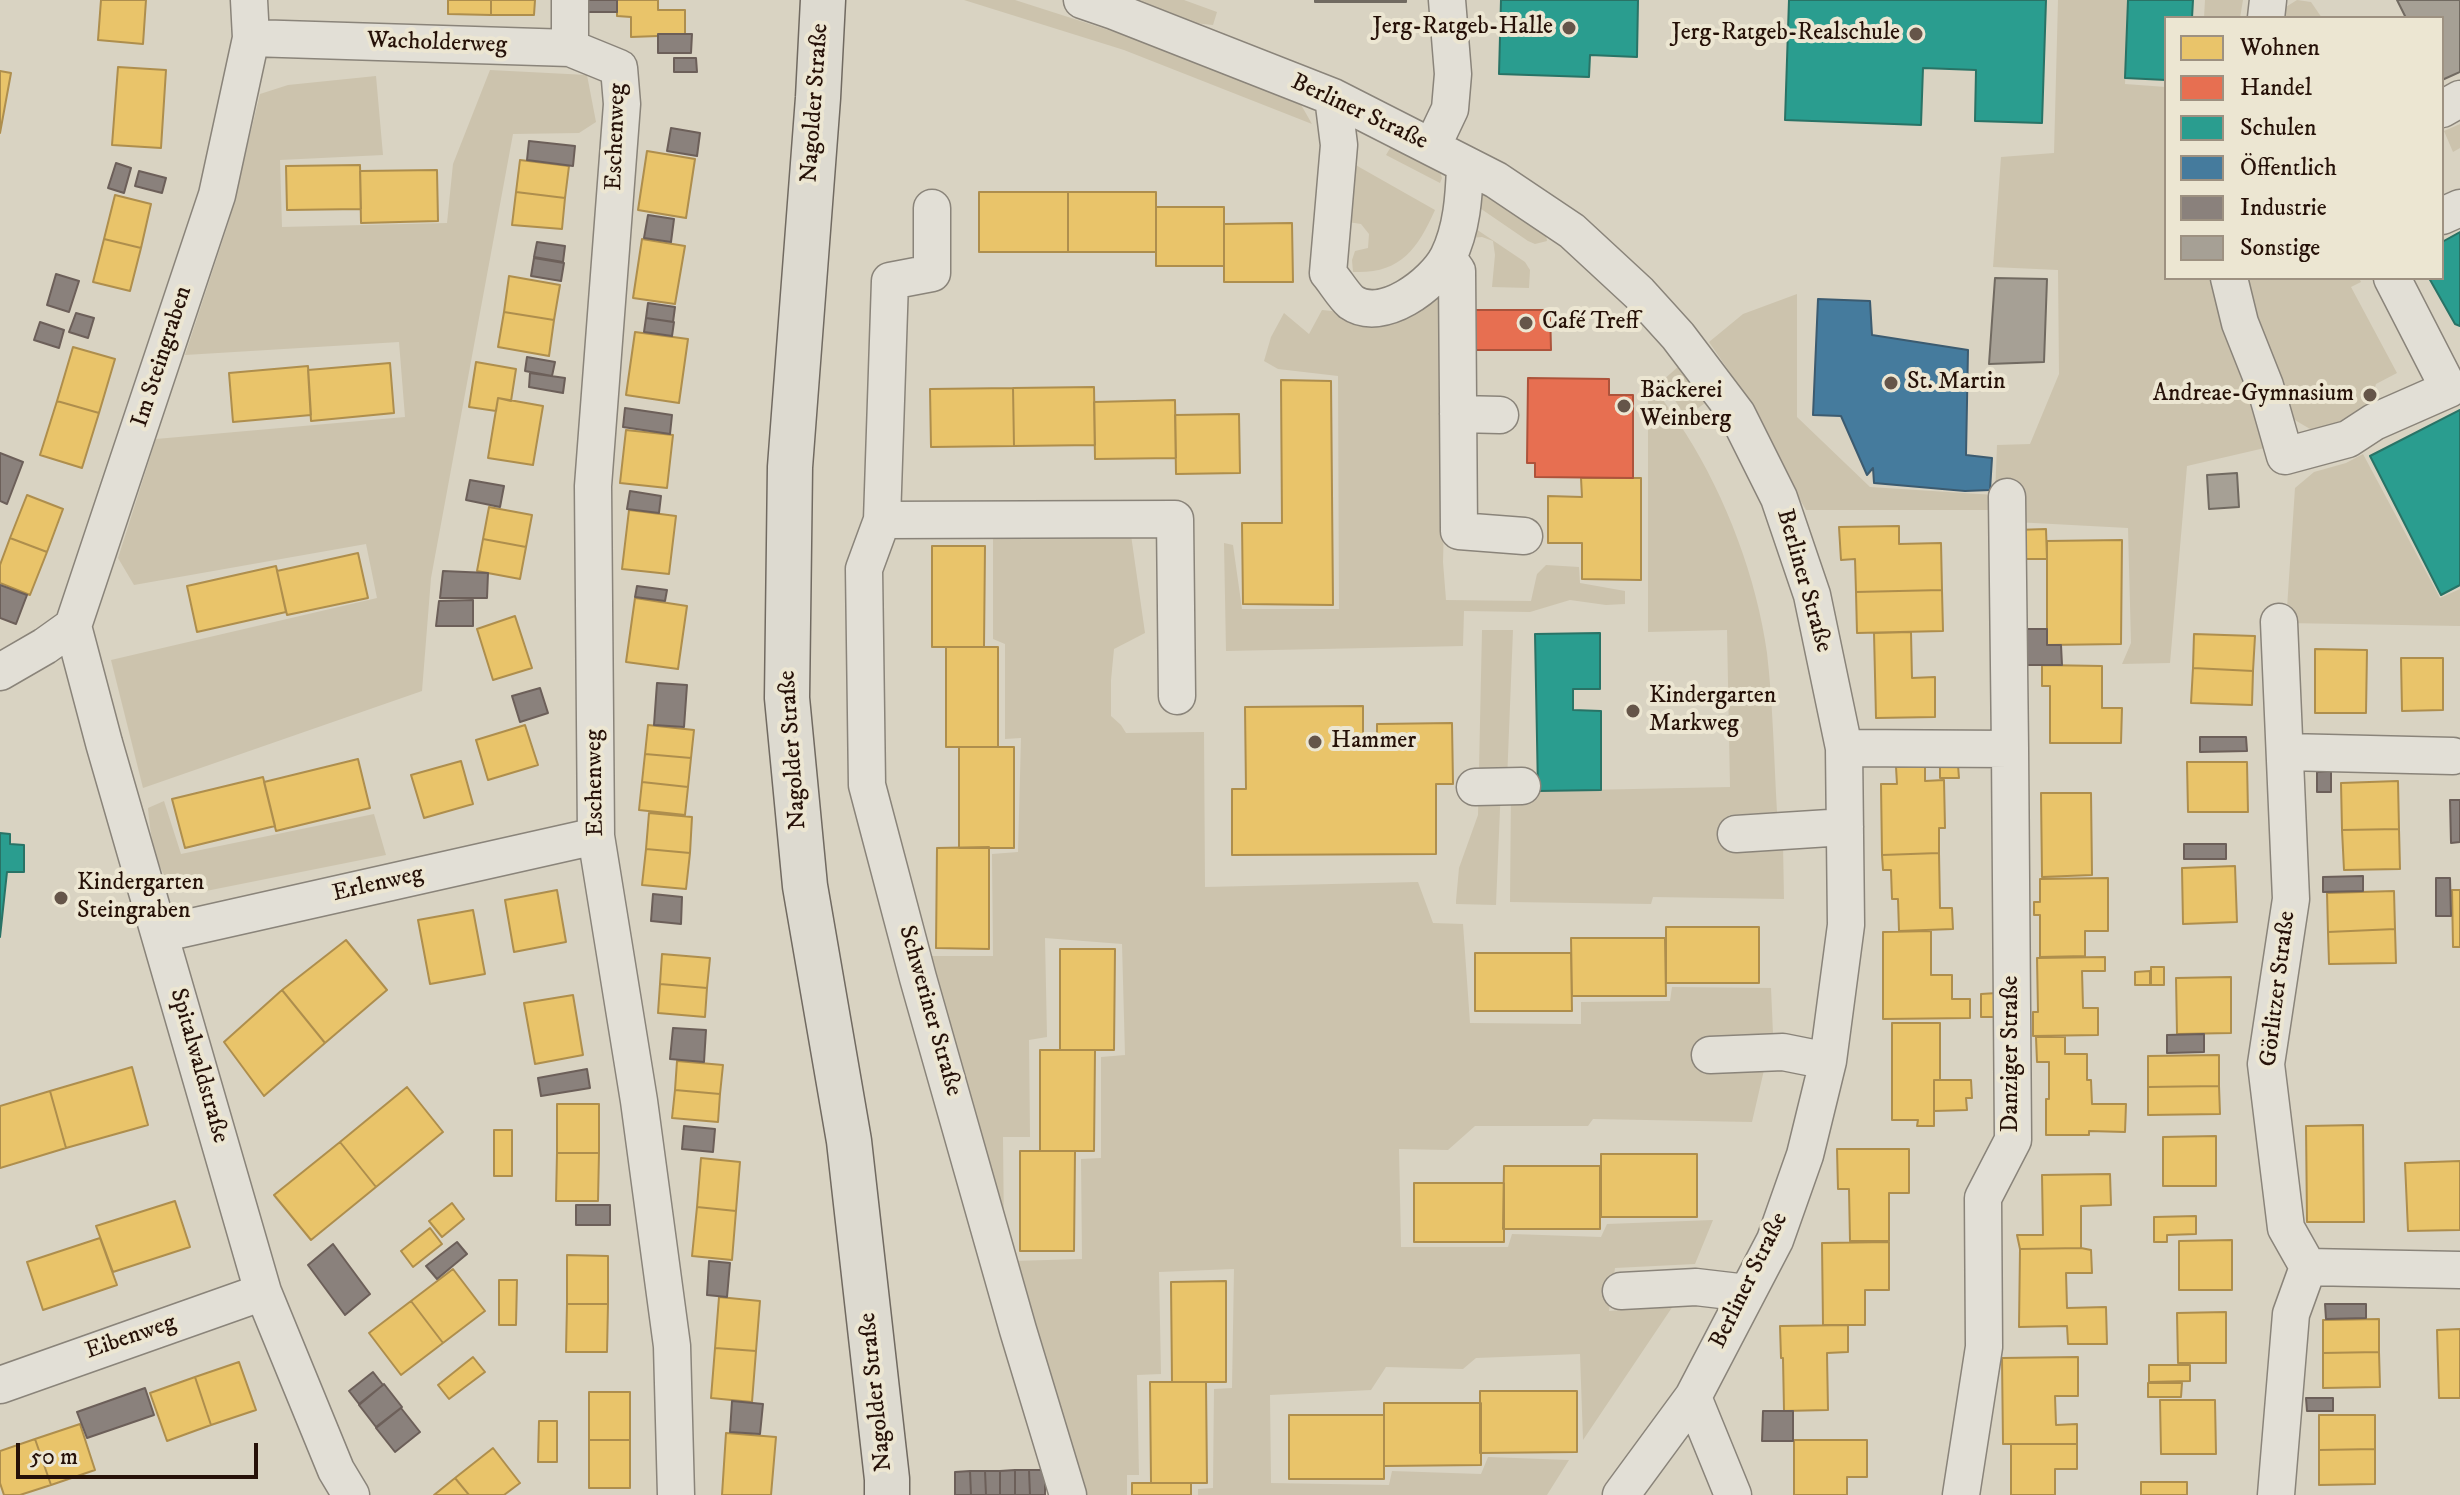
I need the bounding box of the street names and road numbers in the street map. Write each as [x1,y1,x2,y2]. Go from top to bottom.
street label: Nagolder Straße [796,22,836,184]
street label: Wacholderweg [366,27,508,61]
street label: Berliner Straße [1286,69,1432,157]
street label: Eschenweg [601,83,633,191]
street label: Im Steingraben [127,283,199,431]
street label: Berliner Straße [1769,506,1837,656]
street label: Nagolder Straße [774,669,814,831]
street label: Eschenweg [581,729,611,837]
street label: Erlenweg [330,861,426,909]
street label: Görlitzer Straße [2255,910,2303,1068]
street label: Schweriner Straße [891,922,967,1100]
street label: Danziger Straße [1998,976,2026,1132]
street label: Spitalwaldstraße [162,985,234,1147]
street label: Berliner Straße [1705,1208,1795,1354]
street label: Eibenweg [82,1309,180,1367]
street label: Nagolder Straße [854,1311,900,1473]

